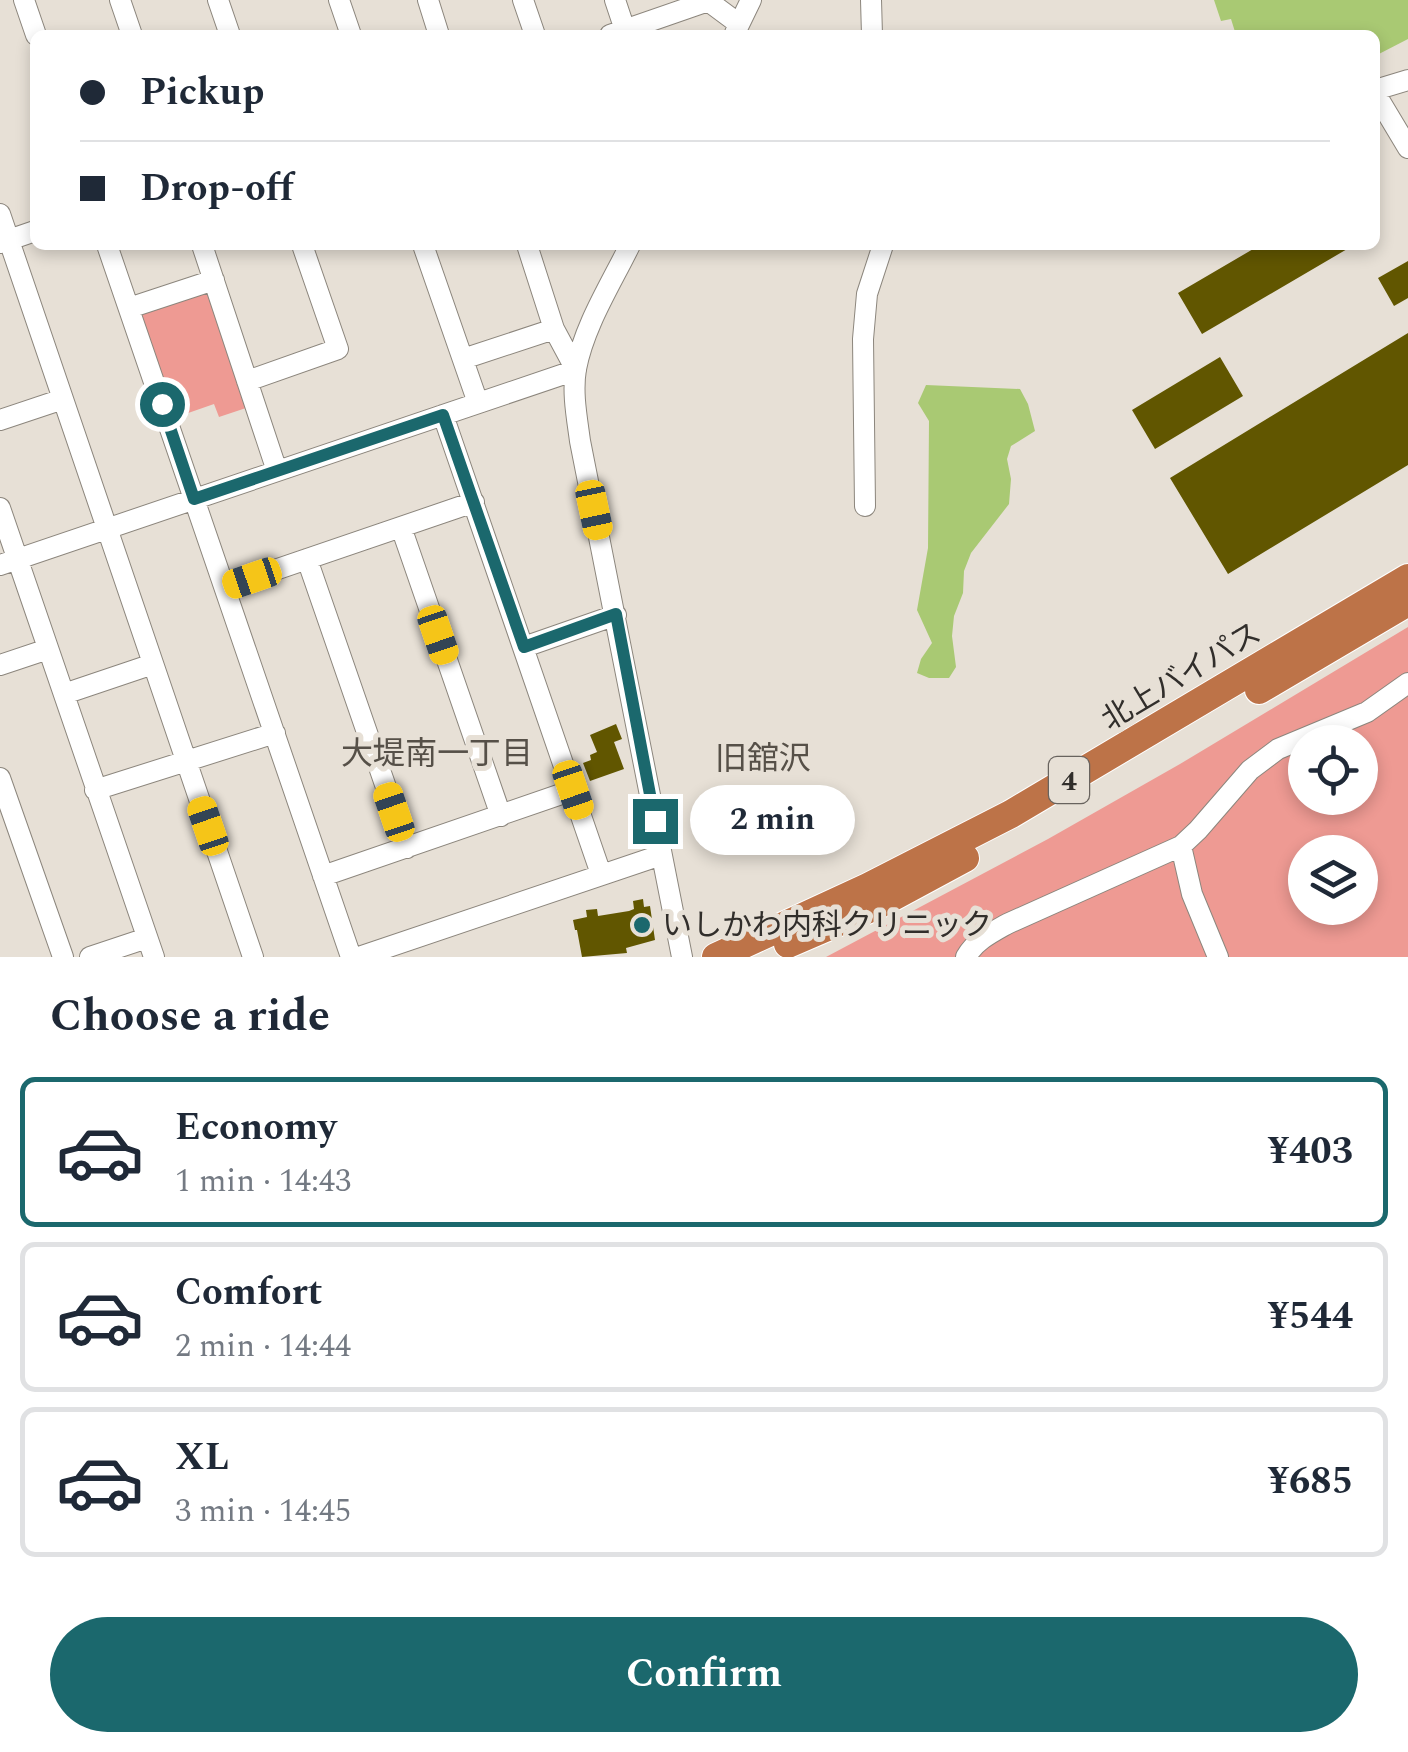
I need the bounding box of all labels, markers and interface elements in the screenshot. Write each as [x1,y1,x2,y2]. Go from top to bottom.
text: Pickup [140,64,264,122]
text: Drop-off [140,160,294,218]
route start [140,382,185,427]
car [573,478,615,542]
car [219,554,285,602]
car [414,602,462,668]
street label: 北上バイパス [1093,611,1270,743]
map controls [1288,725,1378,925]
button: locate [1288,725,1378,815]
district label: 大堤南一丁目 [341,730,533,779]
district label: 旧舘沢 [715,735,811,784]
car [549,757,597,823]
road number: 4 [1049,757,1089,803]
car [370,779,418,845]
callout: 2 min [690,786,855,856]
car [184,793,232,859]
text: 2 min [730,795,815,844]
route end [633,799,678,844]
button: layers [1288,835,1378,925]
place label: いしかわ内科クリニック [662,903,992,949]
marker: いしかわ内科クリニック [631,914,653,936]
text: Choose a ride [50,982,330,1051]
text: Economy [175,1099,336,1157]
icon: car [55,1107,145,1197]
text: ¥403 [1268,1123,1353,1181]
text: 1 min · 14:43 [175,1157,351,1206]
text: Comfort [175,1264,322,1322]
icon: car [55,1272,145,1362]
text: ¥544 [1268,1288,1353,1346]
text: 2 min · 14:44 [175,1322,351,1371]
text: XL [175,1429,229,1487]
icon: car [55,1437,145,1527]
text: ¥685 [1268,1453,1353,1511]
text: 3 min · 14:45 [175,1487,351,1536]
button: Confirm [50,1617,1358,1732]

